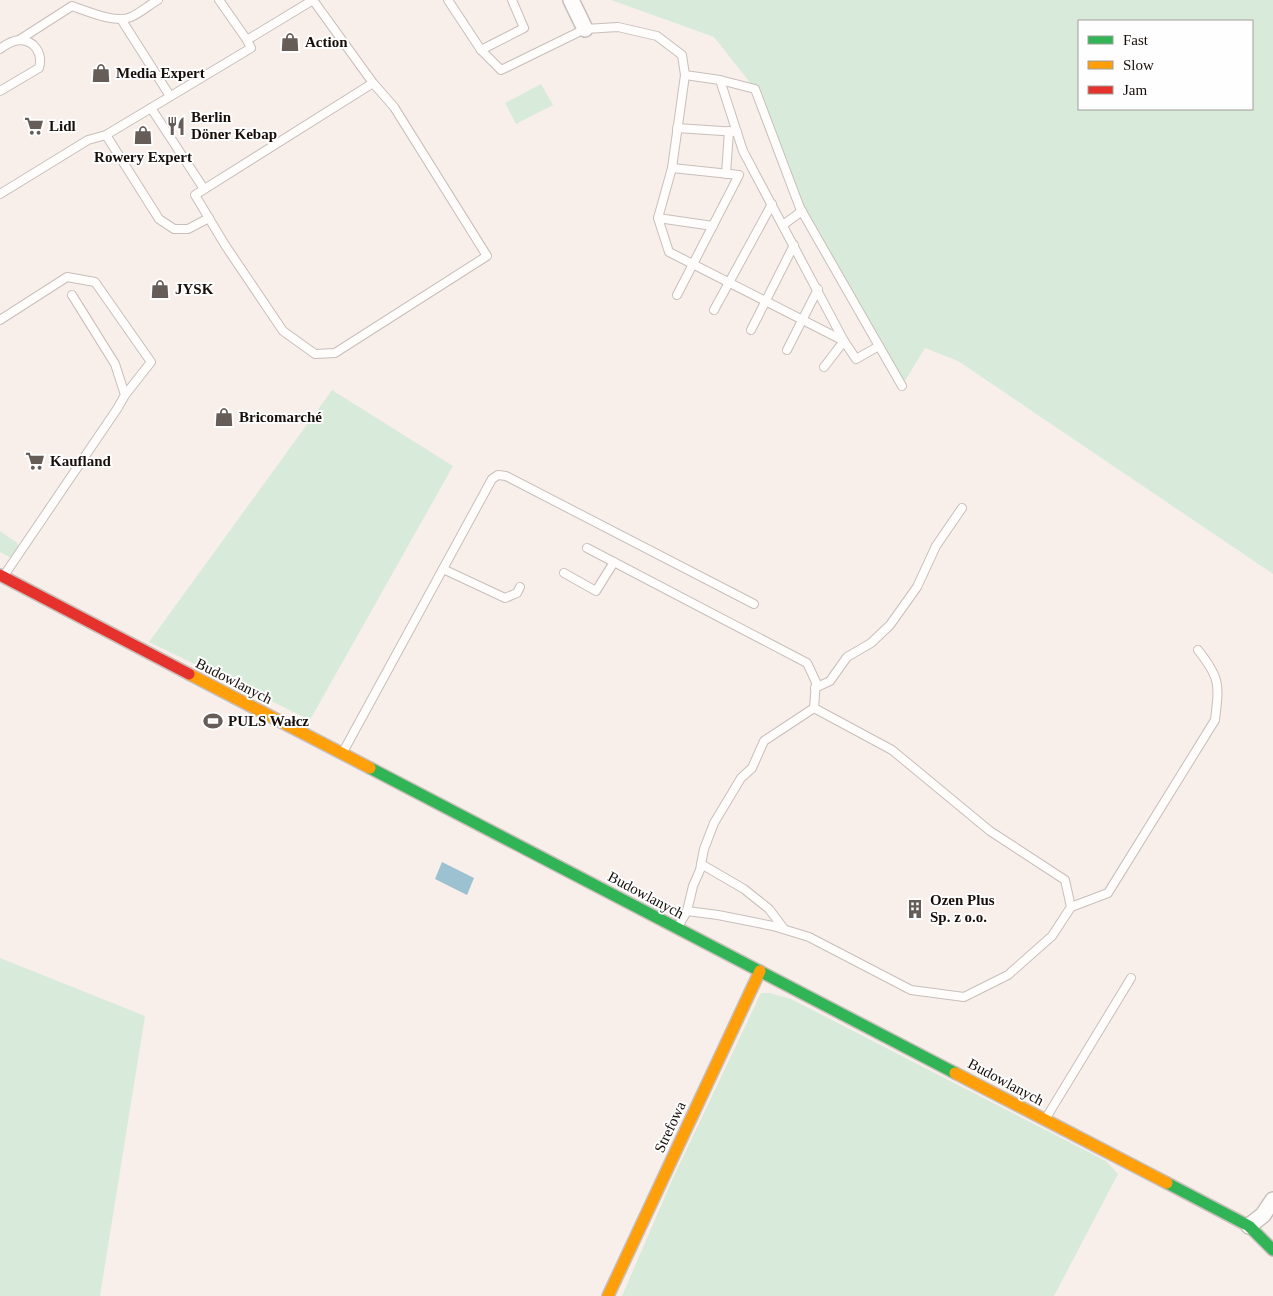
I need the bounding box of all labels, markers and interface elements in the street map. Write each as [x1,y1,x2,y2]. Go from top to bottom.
legend [1078,20,1253,110]
shop icon: Action [279,31,301,53]
text: Fast [1123,32,1149,48]
place label: Action [305,34,348,50]
text: Slow [1123,57,1154,73]
shop icon: Media Expert [90,62,112,84]
place label: Media Expert [116,65,205,81]
text: Jam [1123,82,1147,98]
place label: Berlin Döner Kebap [191,109,277,142]
supermarket icon: Lidl [23,115,45,137]
restaurant icon: Berlin Döner Kebap [165,115,187,137]
place label: Lidl [49,118,76,134]
shop icon: Rowery Expert [132,124,154,146]
place label: Rowery Expert [94,149,192,165]
shop icon: JYSK [149,278,171,300]
place label: JYSK [175,281,214,297]
shop icon: Bricomarché [213,406,235,428]
place label: Bricomarché [239,409,322,425]
supermarket icon: Kaufland [24,450,46,472]
place label: Kaufland [50,453,112,469]
street label: Budowlanych [193,655,275,707]
sports icon: PULS Wałcz [202,710,224,732]
place label: PULS Wałcz [228,713,309,729]
street label: Budowlanych [605,868,687,922]
place label: Ozen Plus Sp. z o.o. [930,892,995,925]
building icon: Ozen Plus Sp. z o.o. [904,898,926,920]
street label: Budowlanych [965,1055,1047,1109]
street label: Strefowa [651,1099,689,1155]

